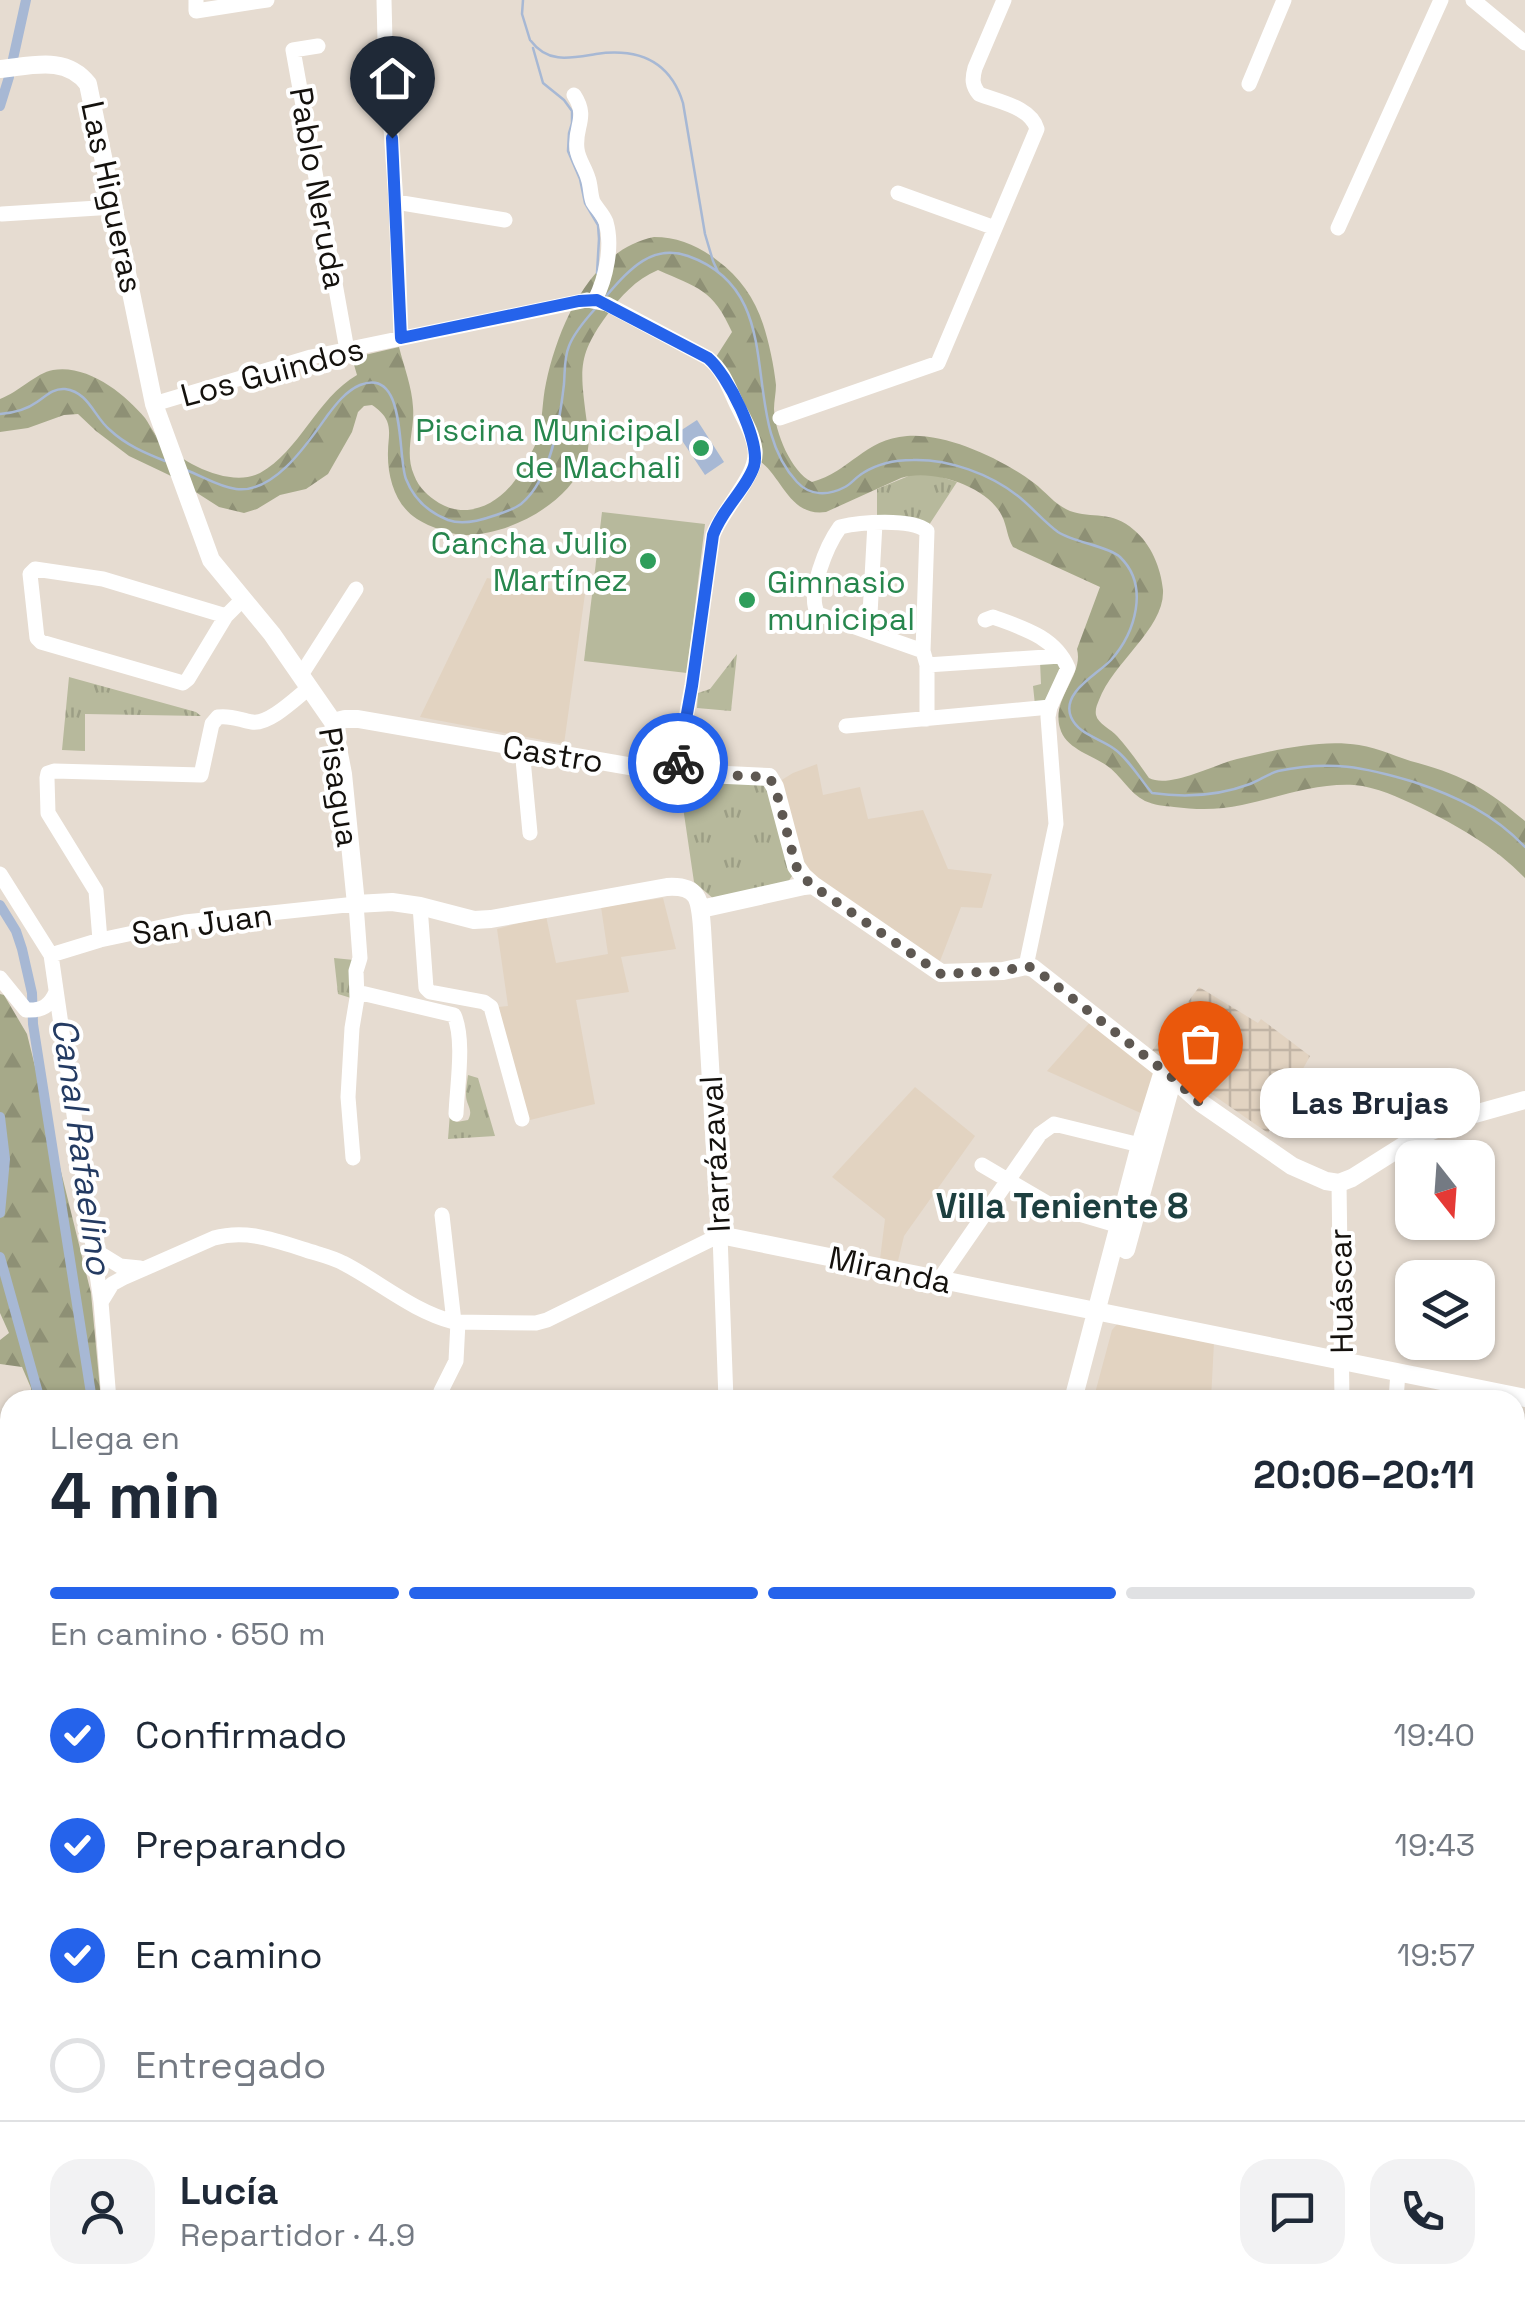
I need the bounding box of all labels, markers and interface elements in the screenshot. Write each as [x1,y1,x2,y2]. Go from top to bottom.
pin [350,36,435,139]
icon: home [365,51,420,106]
street label: Pablo Neruda [281,84,355,292]
street label: Las Higueras [72,97,152,297]
street label: Los Guindos [176,328,368,416]
place label: Piscina Municipal de Machali [415,410,681,487]
marker: Piscina Municipal de Machali [690,437,712,459]
place label: Cancha Julio Martínez [431,523,628,600]
marker: Cancha Julio Martínez [637,550,659,572]
place label: Gimnasio municipal [767,562,915,639]
marker: Gimnasio municipal [736,589,758,611]
courier [628,713,728,813]
street label: Pisagua [310,724,368,850]
street label: Castro [500,726,606,782]
icon: bike [651,736,706,791]
street label: San Juan [129,894,275,954]
pin [1158,1001,1243,1104]
water label: Canal Rafaelino [42,1015,122,1278]
icon: bag [1173,1016,1228,1071]
callout: Las Brujas [1260,1068,1480,1138]
street label: Irarrázaval [691,1075,739,1233]
text: Las Brujas [1291,1083,1449,1123]
north arrow [1395,1140,1495,1240]
map controls [1395,1140,1495,1360]
district label: Villa Teniente 8 [936,1184,1188,1228]
street label: Huáscar [1320,1228,1362,1354]
street label: Miranda [825,1238,955,1302]
button: layers [1395,1260,1495,1360]
text: Llega en [50,1418,180,1458]
text: 20:06–20:11 [1253,1451,1475,1499]
text: 4 min [50,1454,221,1537]
text: En camino · 650 m [50,1614,326,1654]
icon: check [50,1708,105,1763]
text: Confirmado [135,1711,347,1759]
text: 19:40 [1393,1715,1475,1755]
icon: check [50,1818,105,1873]
text: Preparando [135,1821,347,1869]
text: 19:43 [1395,1825,1475,1865]
icon: check [50,1928,105,1983]
text: En camino [135,1931,323,1979]
text: 19:57 [1397,1935,1475,1975]
text: Entregado [135,2041,326,2089]
button: person [50,2159,155,2264]
button: chat [1240,2159,1345,2264]
button: phone [1370,2159,1475,2264]
text: Lucía [180,2167,278,2215]
text: Repartidor · 4.9 [180,2215,415,2255]

